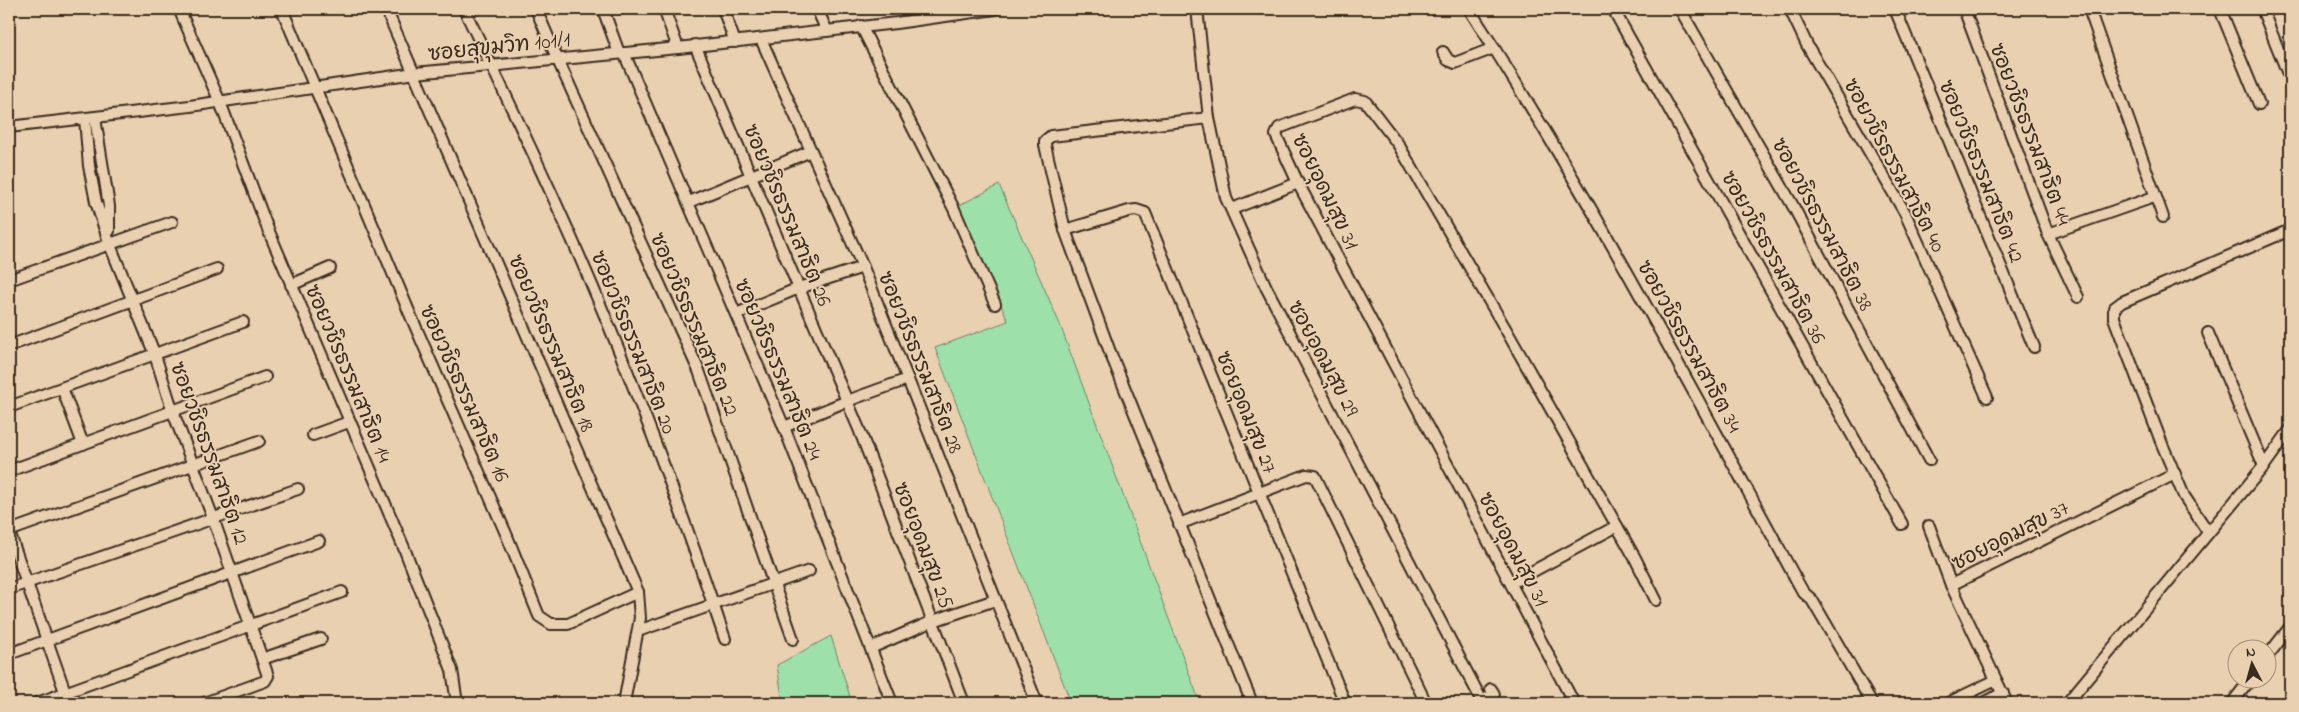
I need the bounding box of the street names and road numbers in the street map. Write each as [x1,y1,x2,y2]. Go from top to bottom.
street label: ซอยสุขุมวิท 101/1 [427,26,572,70]
street label: ซอยวชิรธรรมสาธิต 44 [1981,39,2078,230]
street label: ซอยวชิรธรรมสาธิต 40 [1835,74,1952,258]
street label: ซอยวชิรธรรมสาธิต 42 [1930,76,2031,268]
street label: ซอยวชิรธรรมสาธิต 26 [734,120,838,312]
street label: ซอยอุดมสุข 31 [1283,129,1365,255]
street label: ซอยวชิรธรรมสาธิต 38 [1763,133,1880,317]
street label: ซอยวชิรธรรมสาธิต 36 [1712,166,1832,350]
street label: ซอยวชิรธรรมสาธิต 22 [641,229,745,421]
street label: ซอยวชิรธรรมสาธิต 20 [582,247,683,439]
street label: ซอยวชิรธรรมสาธิต 18 [499,250,601,437]
street label: ซอยวชิรธรรมสาธิต 34 [1628,255,1748,439]
street label: ซอยวชิรธรรมสาธิต 28 [869,267,969,458]
street label: ซอยวชิรธรรมสาธิต 24 [725,274,829,466]
street label: ซอยวชิรธรรมสาธิต 14 [296,280,398,468]
street label: ซอยอุดมสุข 29 [1279,296,1366,423]
street label: ซอยวชิรธรรมสาธิต 16 [411,300,516,487]
street label: ซอยอุดมสุข 27 [1207,347,1283,479]
street label: ซอยวชิรธรรมสาธิต 12 [161,358,255,549]
street label: ซอยอุดมสุข 25 [884,478,960,613]
street label: ซอยอุดมสุข 31 [1469,487,1555,613]
street label: ซอยอุดมสุข 37 [1947,494,2075,579]

